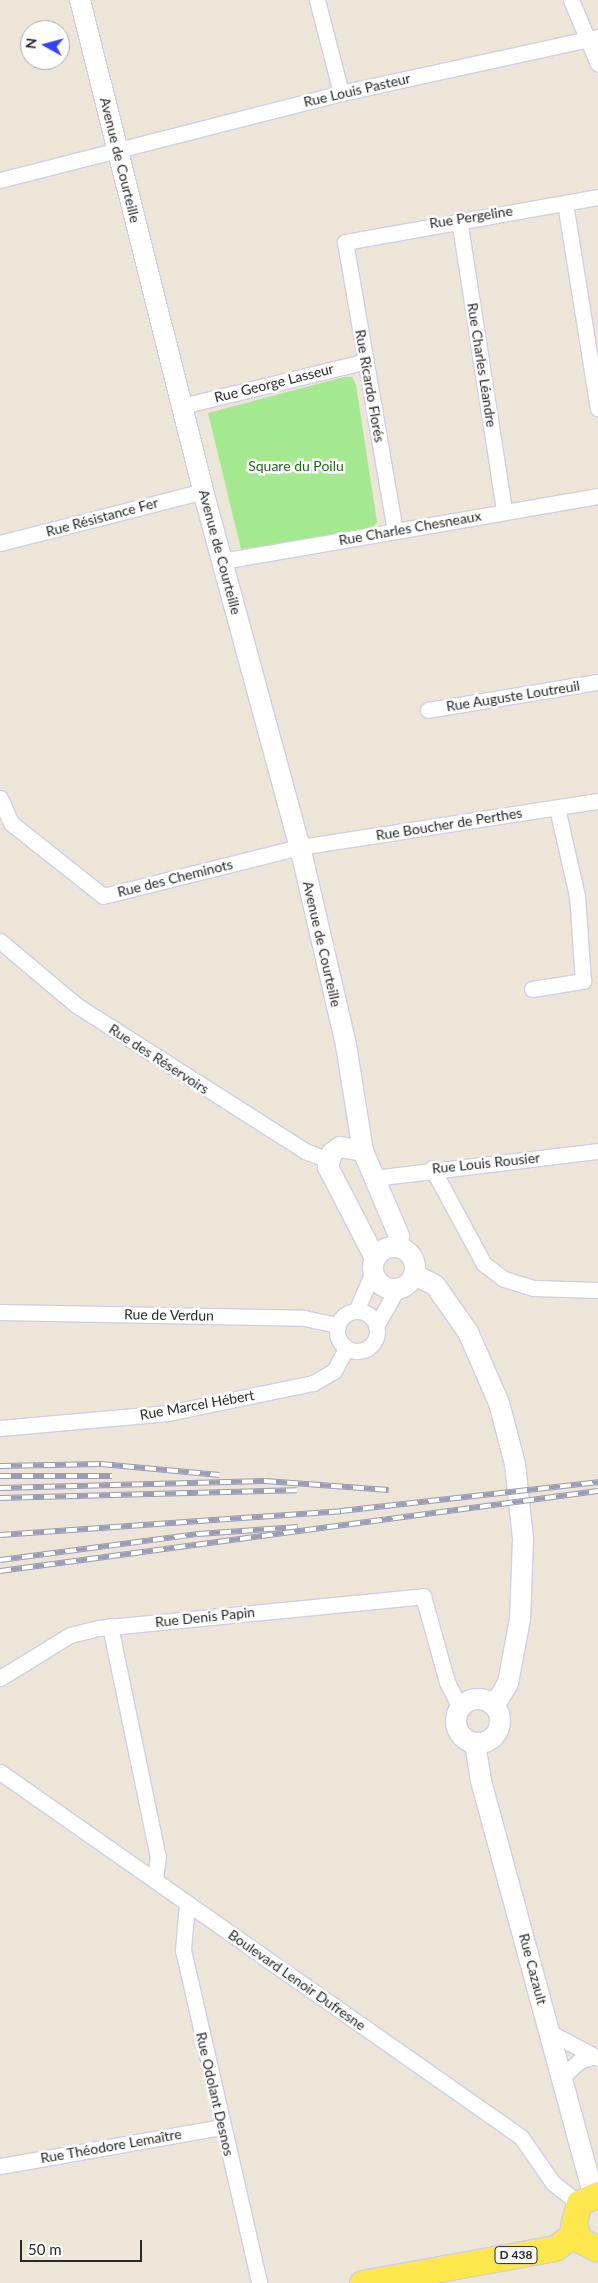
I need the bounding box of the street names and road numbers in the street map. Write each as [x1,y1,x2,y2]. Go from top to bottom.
street label: Rue Louis Pasteur [302,70,412,110]
street label: Avenue de Courteille [96,96,144,224]
street label: Rue Pergeline [428,202,514,232]
street label: Rue Charles Léandre [464,302,500,428]
street label: Rue Ricardo Florés [352,328,388,444]
street label: Rue George Lasseur [213,360,335,406]
street label: Avenue de Courteille [195,488,245,616]
street label: Rue Résistance Fer [44,494,160,540]
street label: Rue Charles Chesneaux [337,507,483,549]
street label: Rue Auguste Loutreuil [445,677,581,715]
street label: Rue Boucher de Perthes [375,804,523,844]
street label: Rue des Cheminots [116,856,234,900]
street label: Avenue de Courteille [299,879,345,1009]
street label: Rue des Réservoirs [106,1020,212,1098]
street label: Rue Louis Rousier [431,1149,541,1177]
street label: Rue de Verdun [124,1306,214,1324]
street label: Rue Marcel Hébert [138,1387,256,1423]
street label: Rue Denis Papin [154,1603,256,1631]
street label: Boulevard Lenoir Dufresne [225,1926,369,2034]
street label: Rue Cazault [515,1932,551,2006]
street label: Rue Odolant Desnos [193,2030,237,2158]
street label: Rue Théodore Lemaître [39,2125,183,2167]
road number: D 438 [494,2246,538,2264]

